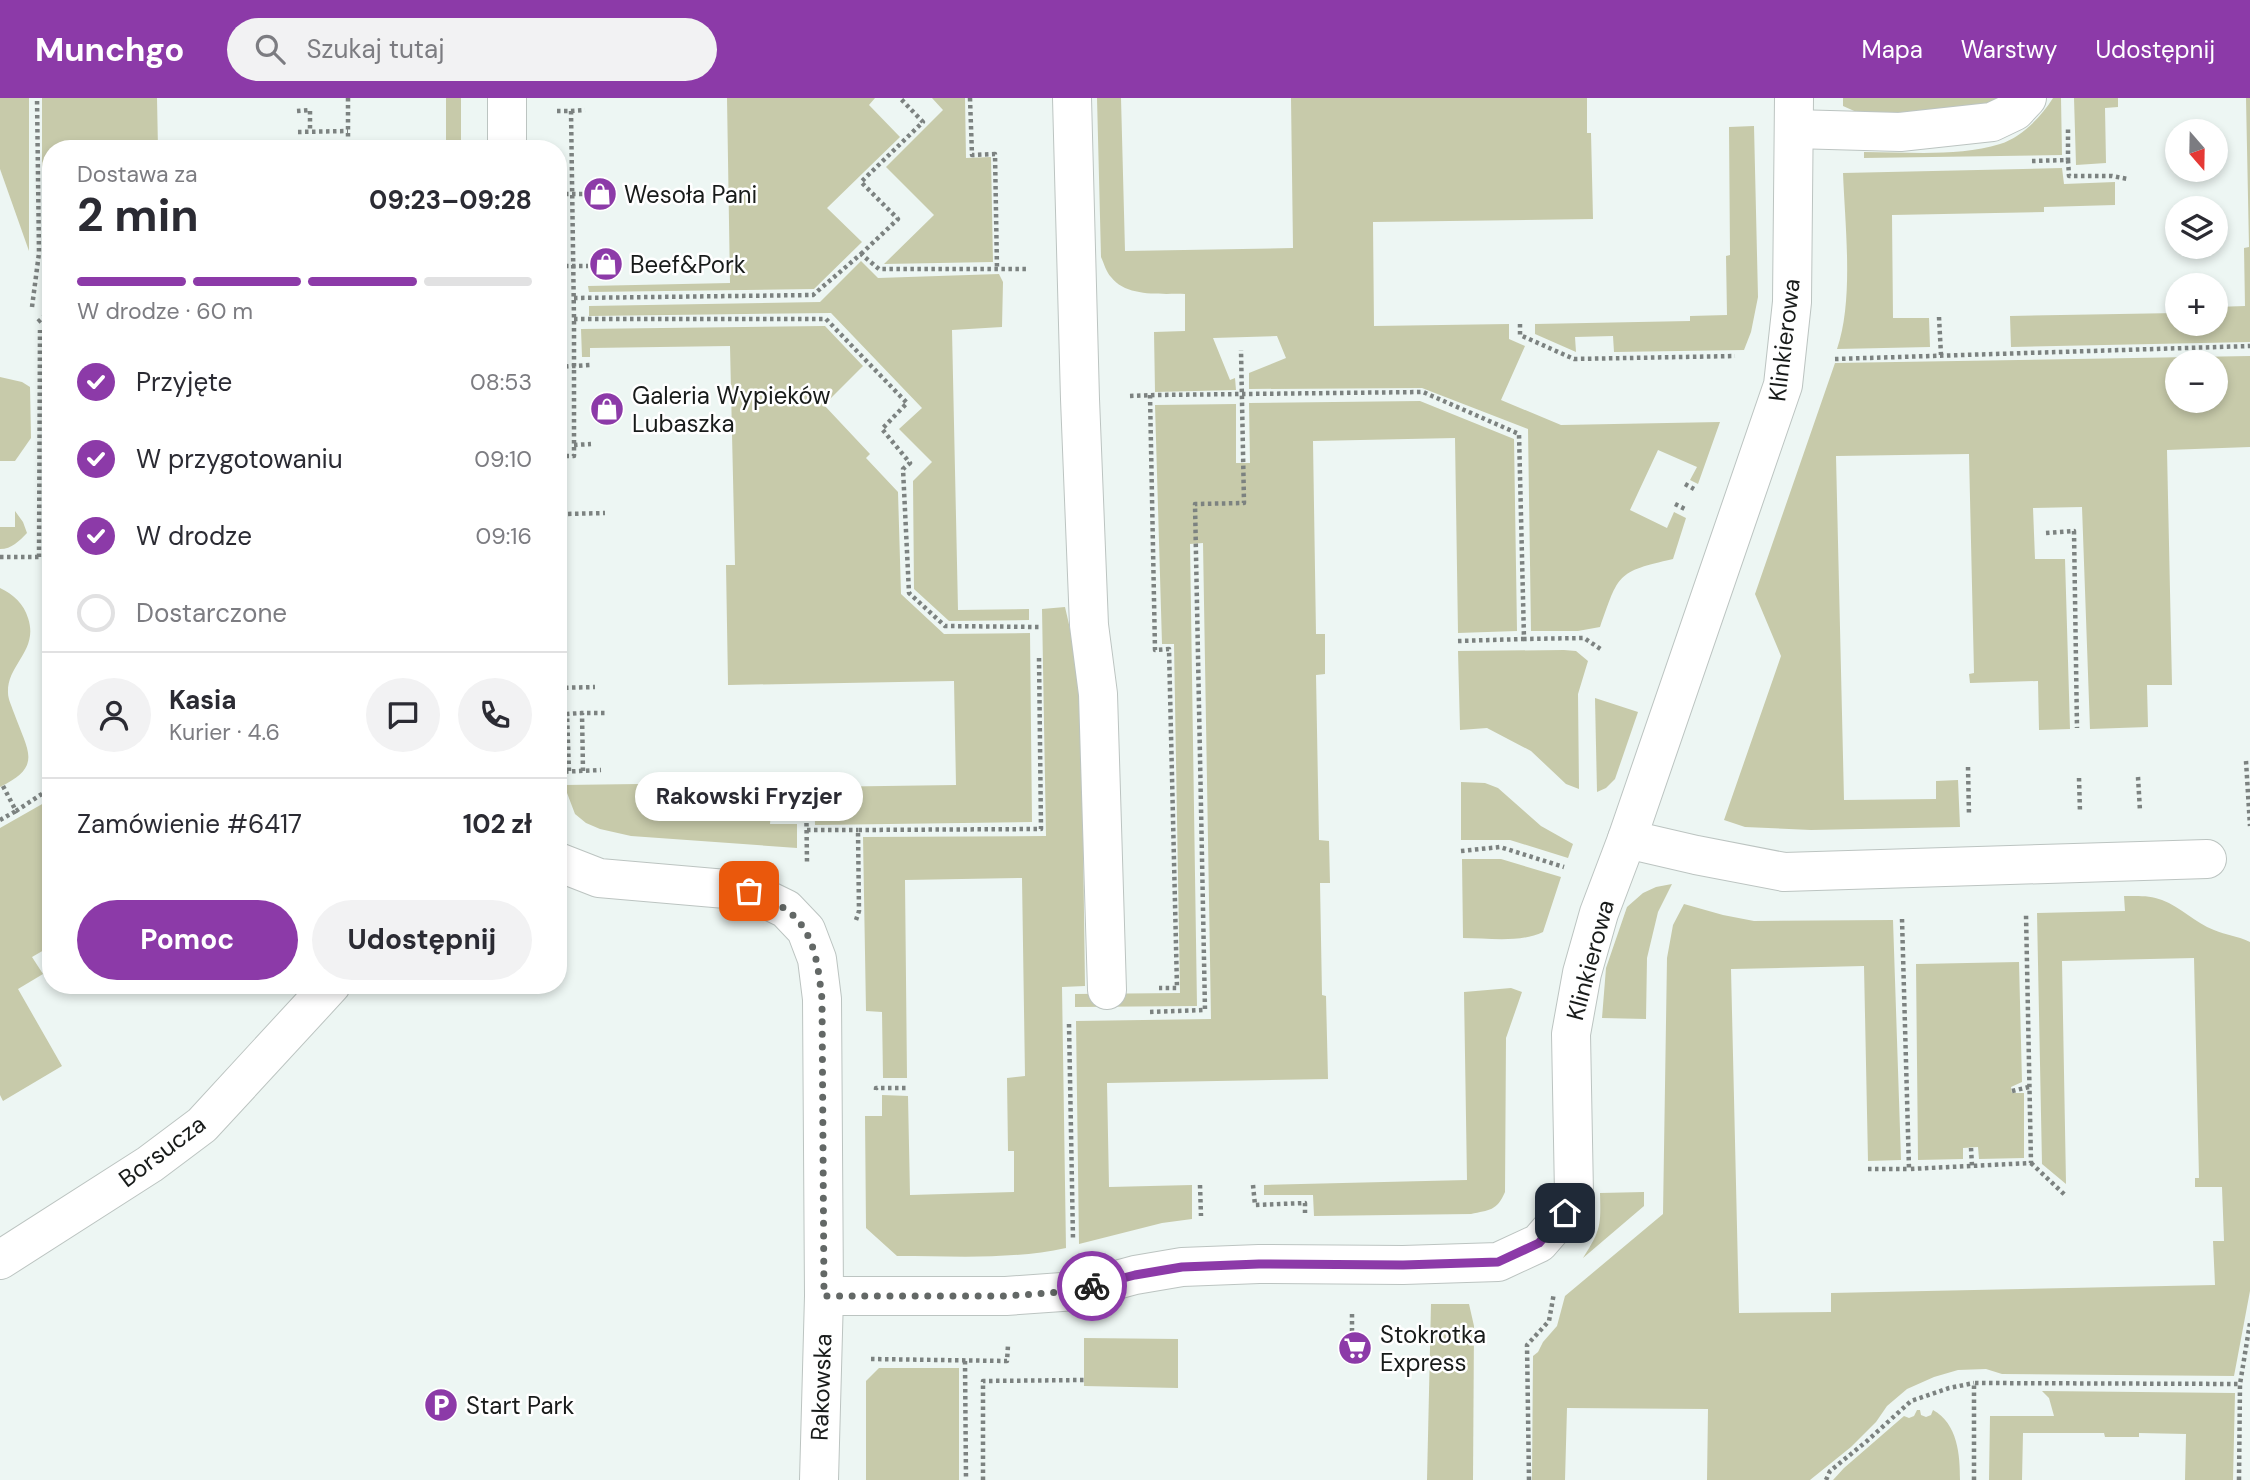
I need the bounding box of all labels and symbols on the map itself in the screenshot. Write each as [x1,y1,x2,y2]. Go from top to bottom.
north arrow [2165,119,2228,182]
shop icon: Wesoła Pani [581,175,619,213]
place label: Wesoła Pani [624,179,757,210]
shop icon: Beef&Pork [587,245,625,283]
place label: Beef&Pork [630,249,746,280]
street label: Klinkierowa [1761,277,1807,403]
place label: Galeria Wypieków Lubaszka [632,380,831,439]
shop icon: Galeria Wypieków Lubaszka [588,390,626,428]
callout: Rakowski Fryzjer [635,772,863,821]
pin [719,861,779,921]
street label: Klinkierowa [1559,896,1621,1024]
street label: Borsucza [112,1108,212,1194]
pin [1535,1183,1595,1243]
courier [1057,1251,1127,1321]
place label: Stokrotka Express [1380,1319,1486,1378]
supermarket icon: Stokrotka Express [1336,1329,1374,1367]
street label: Rakowska [804,1333,838,1441]
parking icon: Start Park [422,1386,460,1424]
place label: Start Park [466,1390,574,1421]

